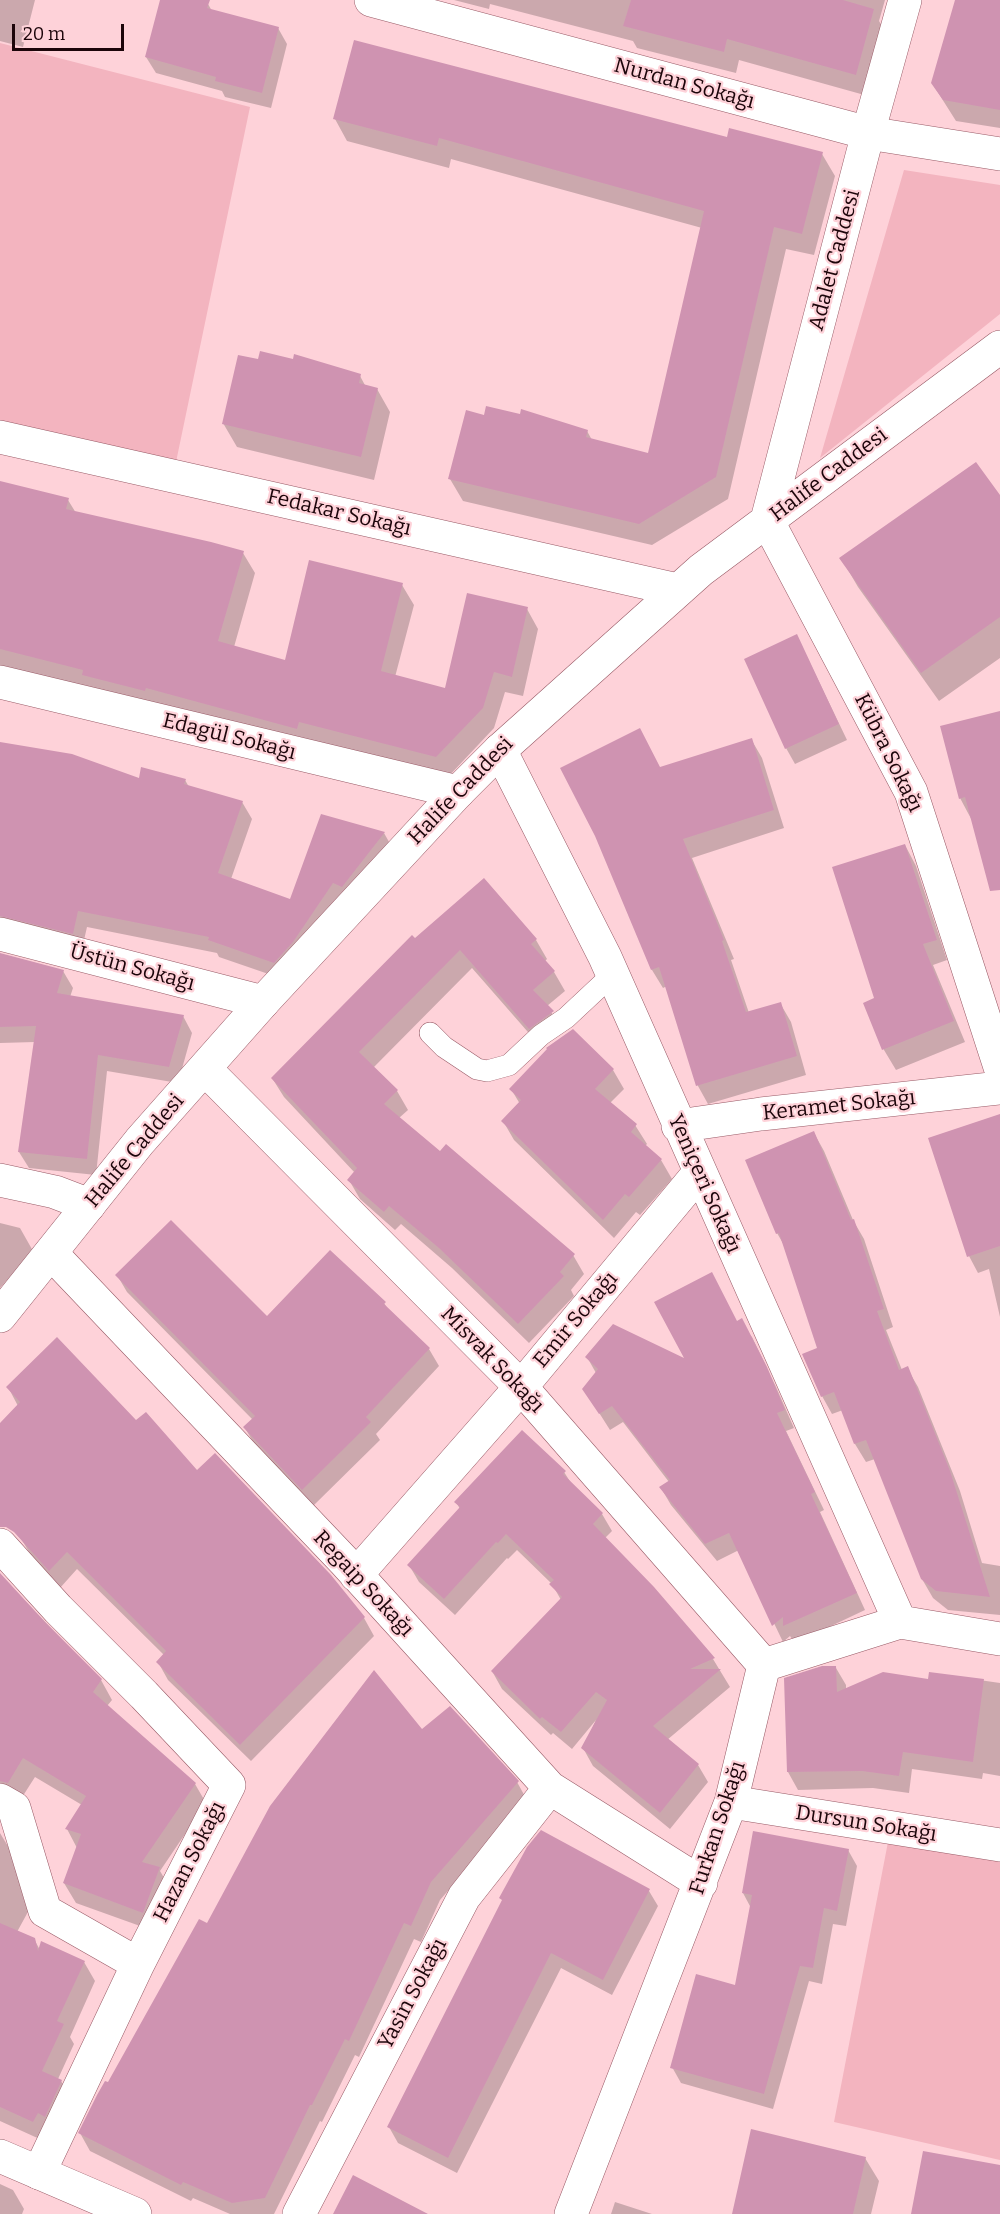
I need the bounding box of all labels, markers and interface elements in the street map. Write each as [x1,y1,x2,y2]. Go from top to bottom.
scale bar [15,12,128,50]
text: 20 m [23,23,65,45]
street label: Nurdan Sokağı [611,53,757,115]
street label: Adalet Caddesi [804,187,866,333]
street label: Halife Caddesi [765,423,893,527]
street label: Fedakar Sokağı [264,484,414,542]
street label: Kübra Sokağı [848,690,928,816]
street label: Edagül Sokağı [160,708,298,766]
street label: Halife Caddesi [403,732,519,850]
street label: Üstün Sokağı [67,939,197,997]
street label: Keramet Sokağı [761,1085,917,1127]
street label: Halife Caddesi [80,1089,190,1213]
street label: Yeniçeri Sokağı [662,1111,746,1257]
street label: Emir Sokağı [529,1267,623,1373]
street label: Misvak Sokağı [435,1302,549,1418]
street label: Regaip Sokağı [308,1526,418,1642]
street label: Furkan Sokağı [685,1758,751,1898]
street label: Hazan Sokağı [149,1798,231,1926]
street label: Dursun Sokağı [794,1800,938,1848]
street label: Yasin Sokağı [373,1934,453,2054]

